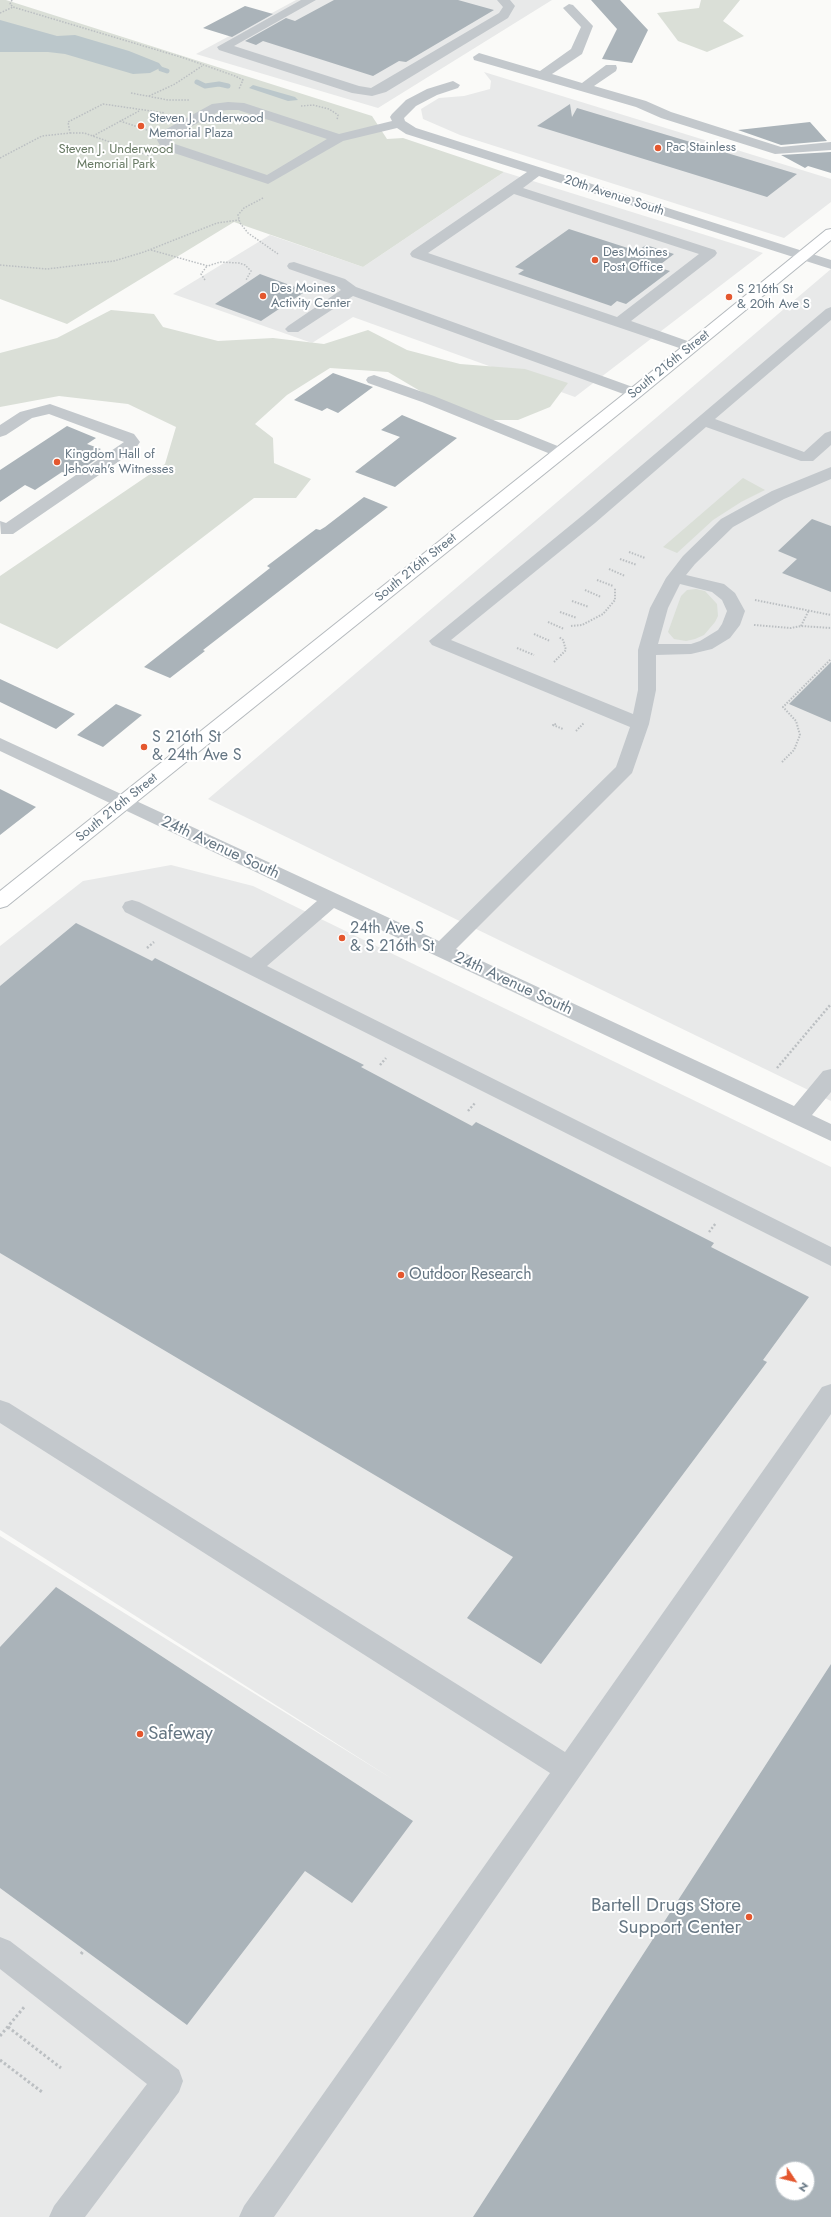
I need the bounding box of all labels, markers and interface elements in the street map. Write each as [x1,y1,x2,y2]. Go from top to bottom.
place label: Steven J. Underwood Memorial Plaza [149,111,264,142]
marker: Steven J. Underwood Memorial Plaza [136,121,146,131]
place label: Pac Stainless [666,140,736,156]
park label: Steven J. Underwood Memorial Park [59,142,173,173]
marker: Pac Stainless [653,143,663,153]
street label: 20th Avenue South [562,172,666,220]
place label: Des Moines Post Office [603,245,667,276]
marker: Des Moines Post Office [590,255,600,265]
place label: Des Moines Activity Center [271,281,351,312]
place label: S 216th St & 20th Ave S [737,282,810,313]
marker: Des Moines Activity Center [258,291,268,301]
marker: S 216th St & 20th Ave S [724,292,734,302]
street label: South 216th Street [625,327,713,403]
place label: Kingdom Hall of Jehovah's Witnesses [65,447,174,478]
marker: Kingdom Hall of Jehovah's Witnesses [52,457,62,467]
street label: South 216th Street [372,530,460,606]
place label: S 216th St & 24th Ave S [152,728,241,766]
marker: S 216th St & 24th Ave S [139,742,149,752]
street label: South 216th Street [73,770,161,846]
street label: 24th Avenue South [158,812,282,884]
place label: 24th Ave S & S 216th St [350,919,434,957]
marker: 24th Ave S & S 216th St [337,933,347,943]
street label: 24th Avenue South [451,948,575,1020]
place label: Outdoor Research [409,1265,532,1285]
marker: Outdoor Research [396,1270,406,1280]
place label: Safeway [148,1723,213,1745]
marker: Safeway [135,1729,145,1739]
place label: Bartell Drugs Store Support Center [591,1895,741,1939]
marker: Bartell Drugs Store Support Center [744,1912,754,1922]
north arrow [775,2161,815,2201]
text: N [795,2179,813,2195]

